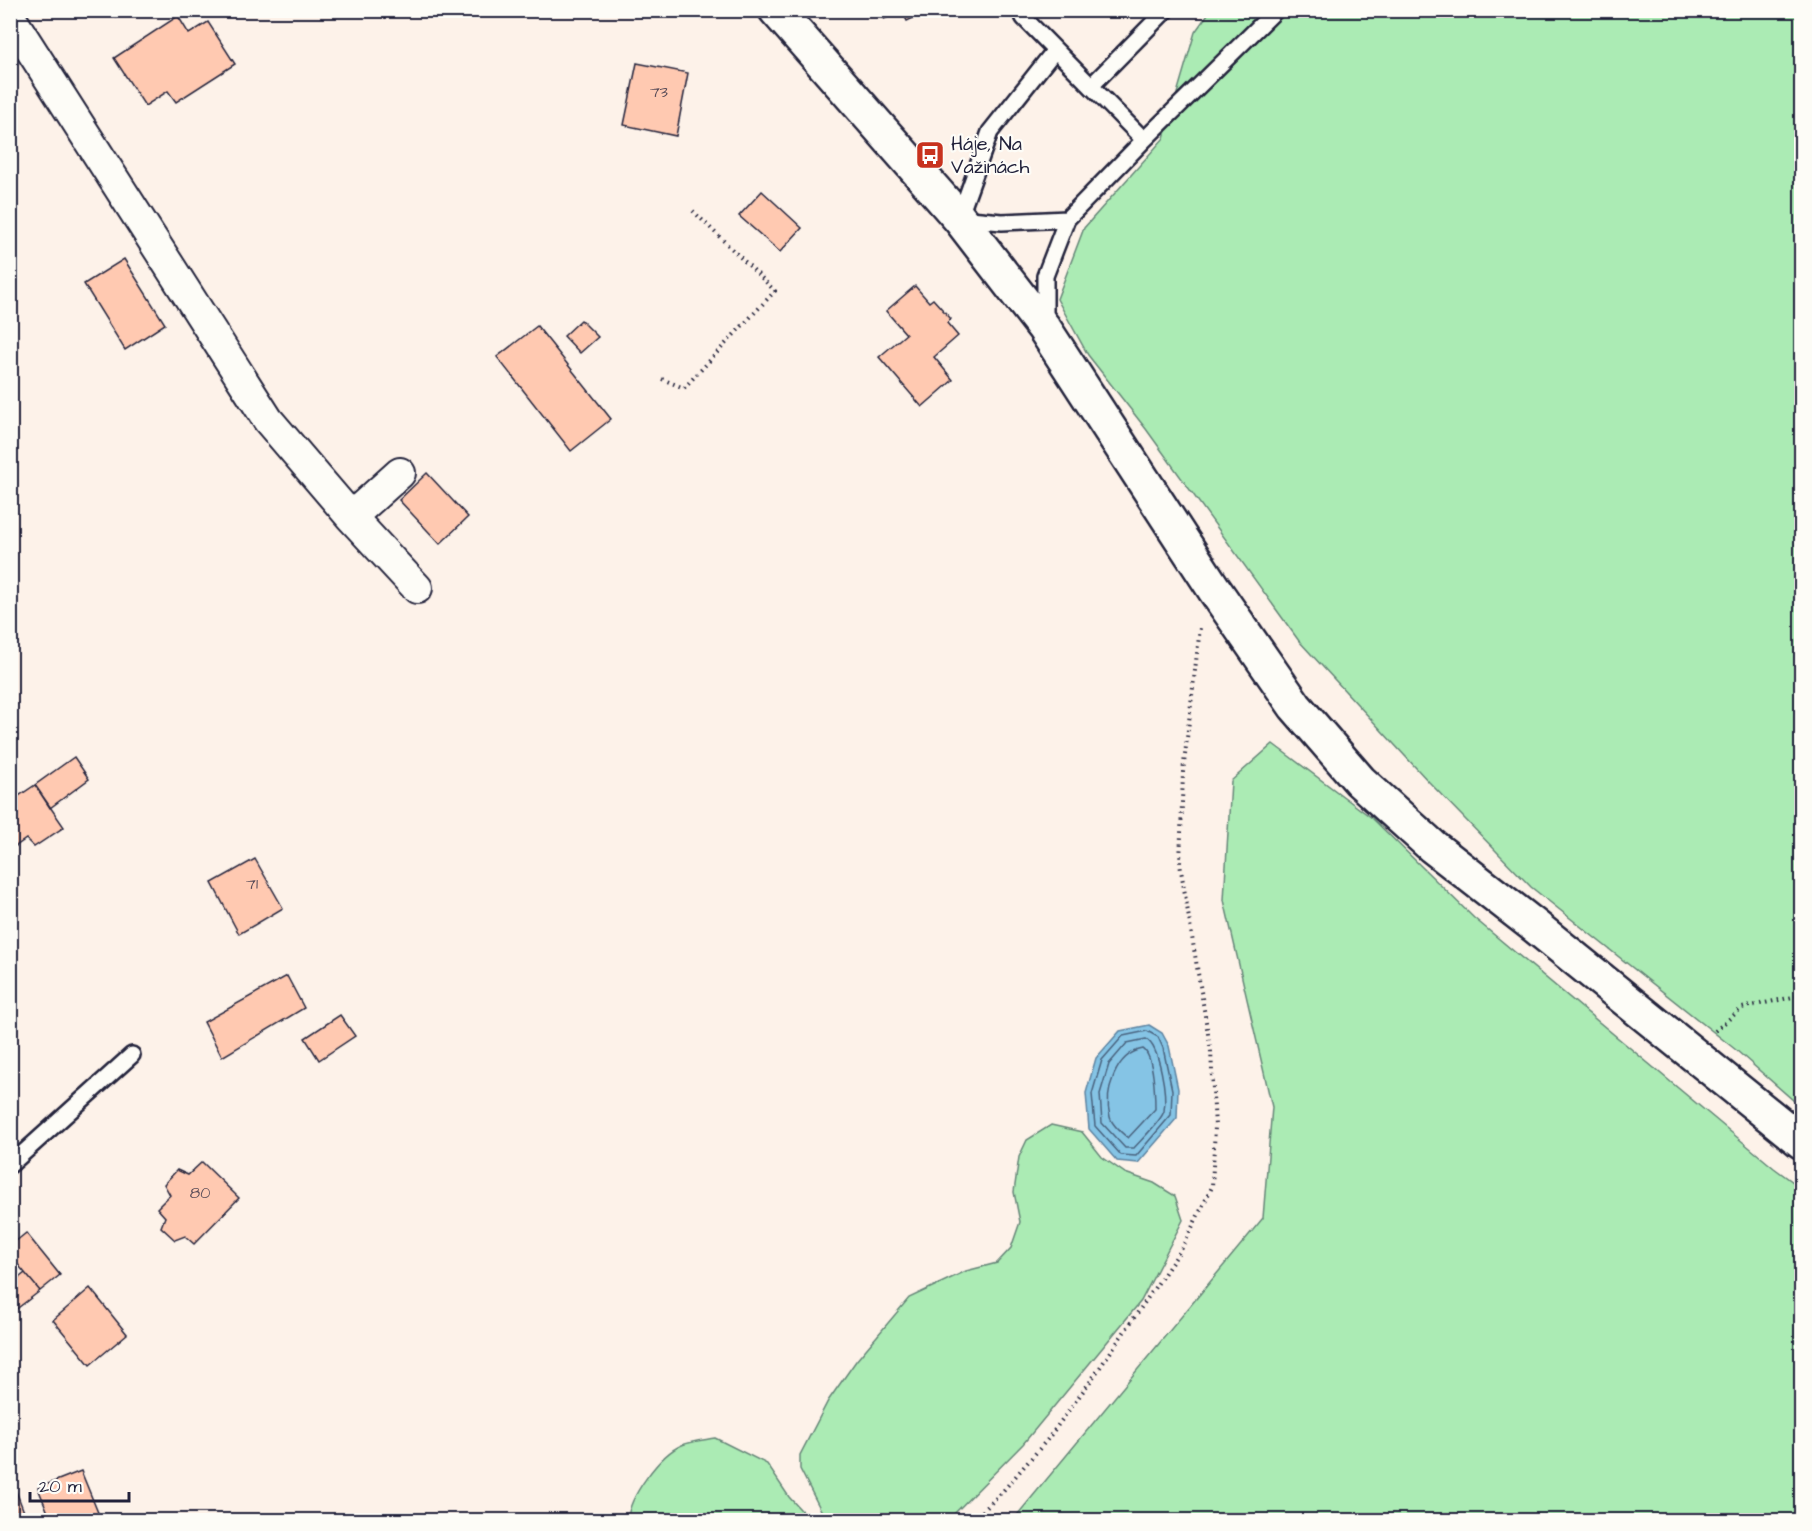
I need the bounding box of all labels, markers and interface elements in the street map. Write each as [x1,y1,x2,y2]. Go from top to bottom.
house number: 73 [650,81,668,103]
place label: Háje, Na Važinách [951,130,1029,181]
bus stop icon: Háje, Na Važinách [914,139,946,171]
house number: 71 [246,873,258,895]
house number: 80 [190,1182,210,1204]
scale bar [30,1465,129,1503]
text: 20 m [39,1474,82,1499]

